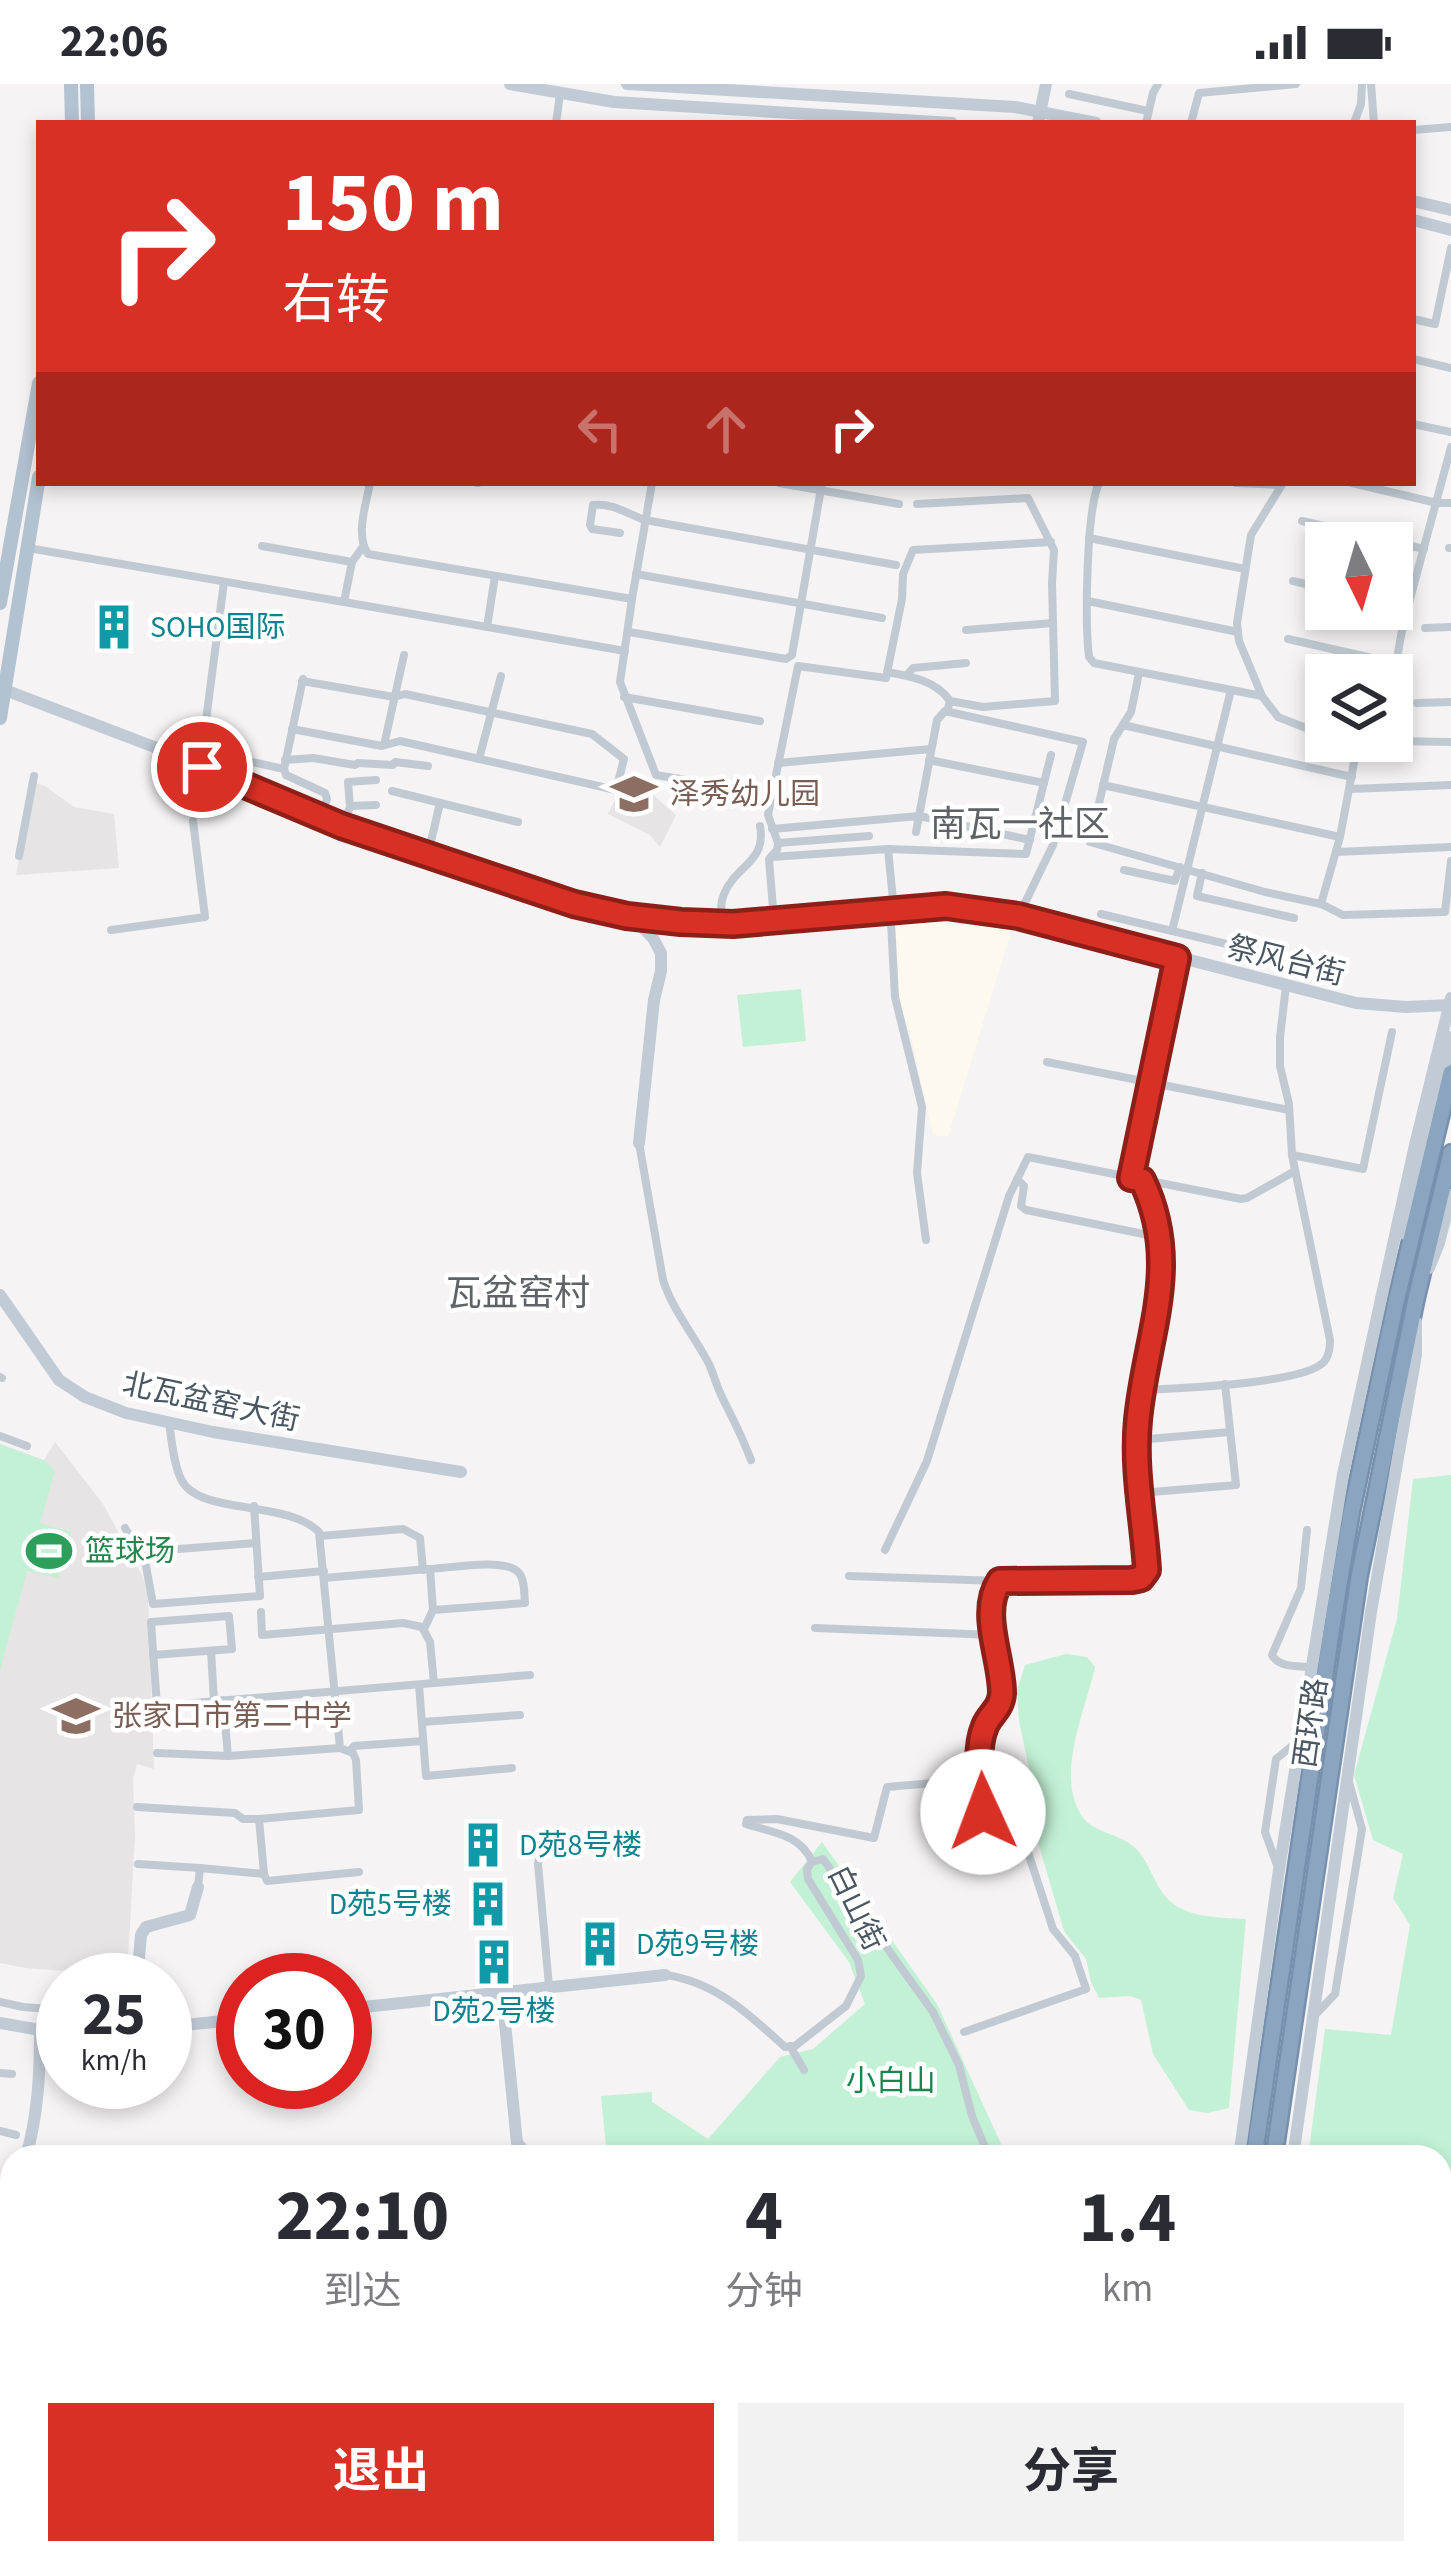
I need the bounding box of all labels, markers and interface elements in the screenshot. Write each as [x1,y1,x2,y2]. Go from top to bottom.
text: 22:06 [60,10,169,74]
text: 150 m [282,144,504,264]
icon: right [84,168,240,324]
text: 右转 [282,263,390,340]
icon: left [567,396,633,462]
icon: ahead [693,396,759,462]
icon: right [819,396,885,462]
north arrow [1305,522,1413,630]
map controls [1305,522,1413,762]
building icon: SOHO国际 [89,602,139,652]
place label: SOHO国际 [150,606,285,649]
button: layers [1305,654,1413,762]
pin [151,716,253,818]
icon: arrive [169,734,235,800]
school or university icon: 泽秀幼儿园 [609,769,659,819]
place label: 泽秀幼儿园 [670,773,820,816]
district label: 南瓦一社区 [930,799,1110,850]
street label: 祭风台街 [1223,926,1349,996]
district label: 瓦盆窑村 [446,1268,590,1319]
street label: 北瓦盆窑大街 [118,1362,304,1442]
sports icon: 篮球场 [24,1526,74,1576]
place label: 篮球场 [85,1530,175,1573]
street label: 西环路 [1283,1675,1339,1771]
school or university icon: 张家口市第二中学 [51,1691,101,1741]
place label: 张家口市第二中学 [112,1695,352,1738]
position arrow [920,1749,1046,1875]
building icon: D苑8号楼 [458,1820,508,1870]
place label: D苑8号楼 [519,1824,642,1867]
street label: 白山街 [817,1858,895,1958]
building icon: D苑5号楼 [463,1879,513,1929]
place label: D苑5号楼 [329,1883,452,1926]
building icon: D苑9号楼 [575,1919,625,1969]
place label: D苑9号楼 [636,1923,759,1966]
building icon: D苑2号楼 [469,1937,519,1987]
speed limit sign: 30 [216,1953,372,2109]
text: 25 [82,1973,146,2058]
place label: D苑2号楼 [432,1990,556,2033]
text: km/h [81,2039,147,2082]
park label: 小白山 [846,2060,936,2103]
text: 22:10 [276,2165,449,2268]
text: 4 [745,2165,783,2268]
text: 1.4 [1079,2167,1176,2270]
text: km [1102,2261,1153,2317]
text: 到达 [323,2264,402,2320]
text: 分钟 [725,2264,803,2320]
button: 退出 [48,2403,714,2541]
button: 分享 [738,2403,1404,2541]

